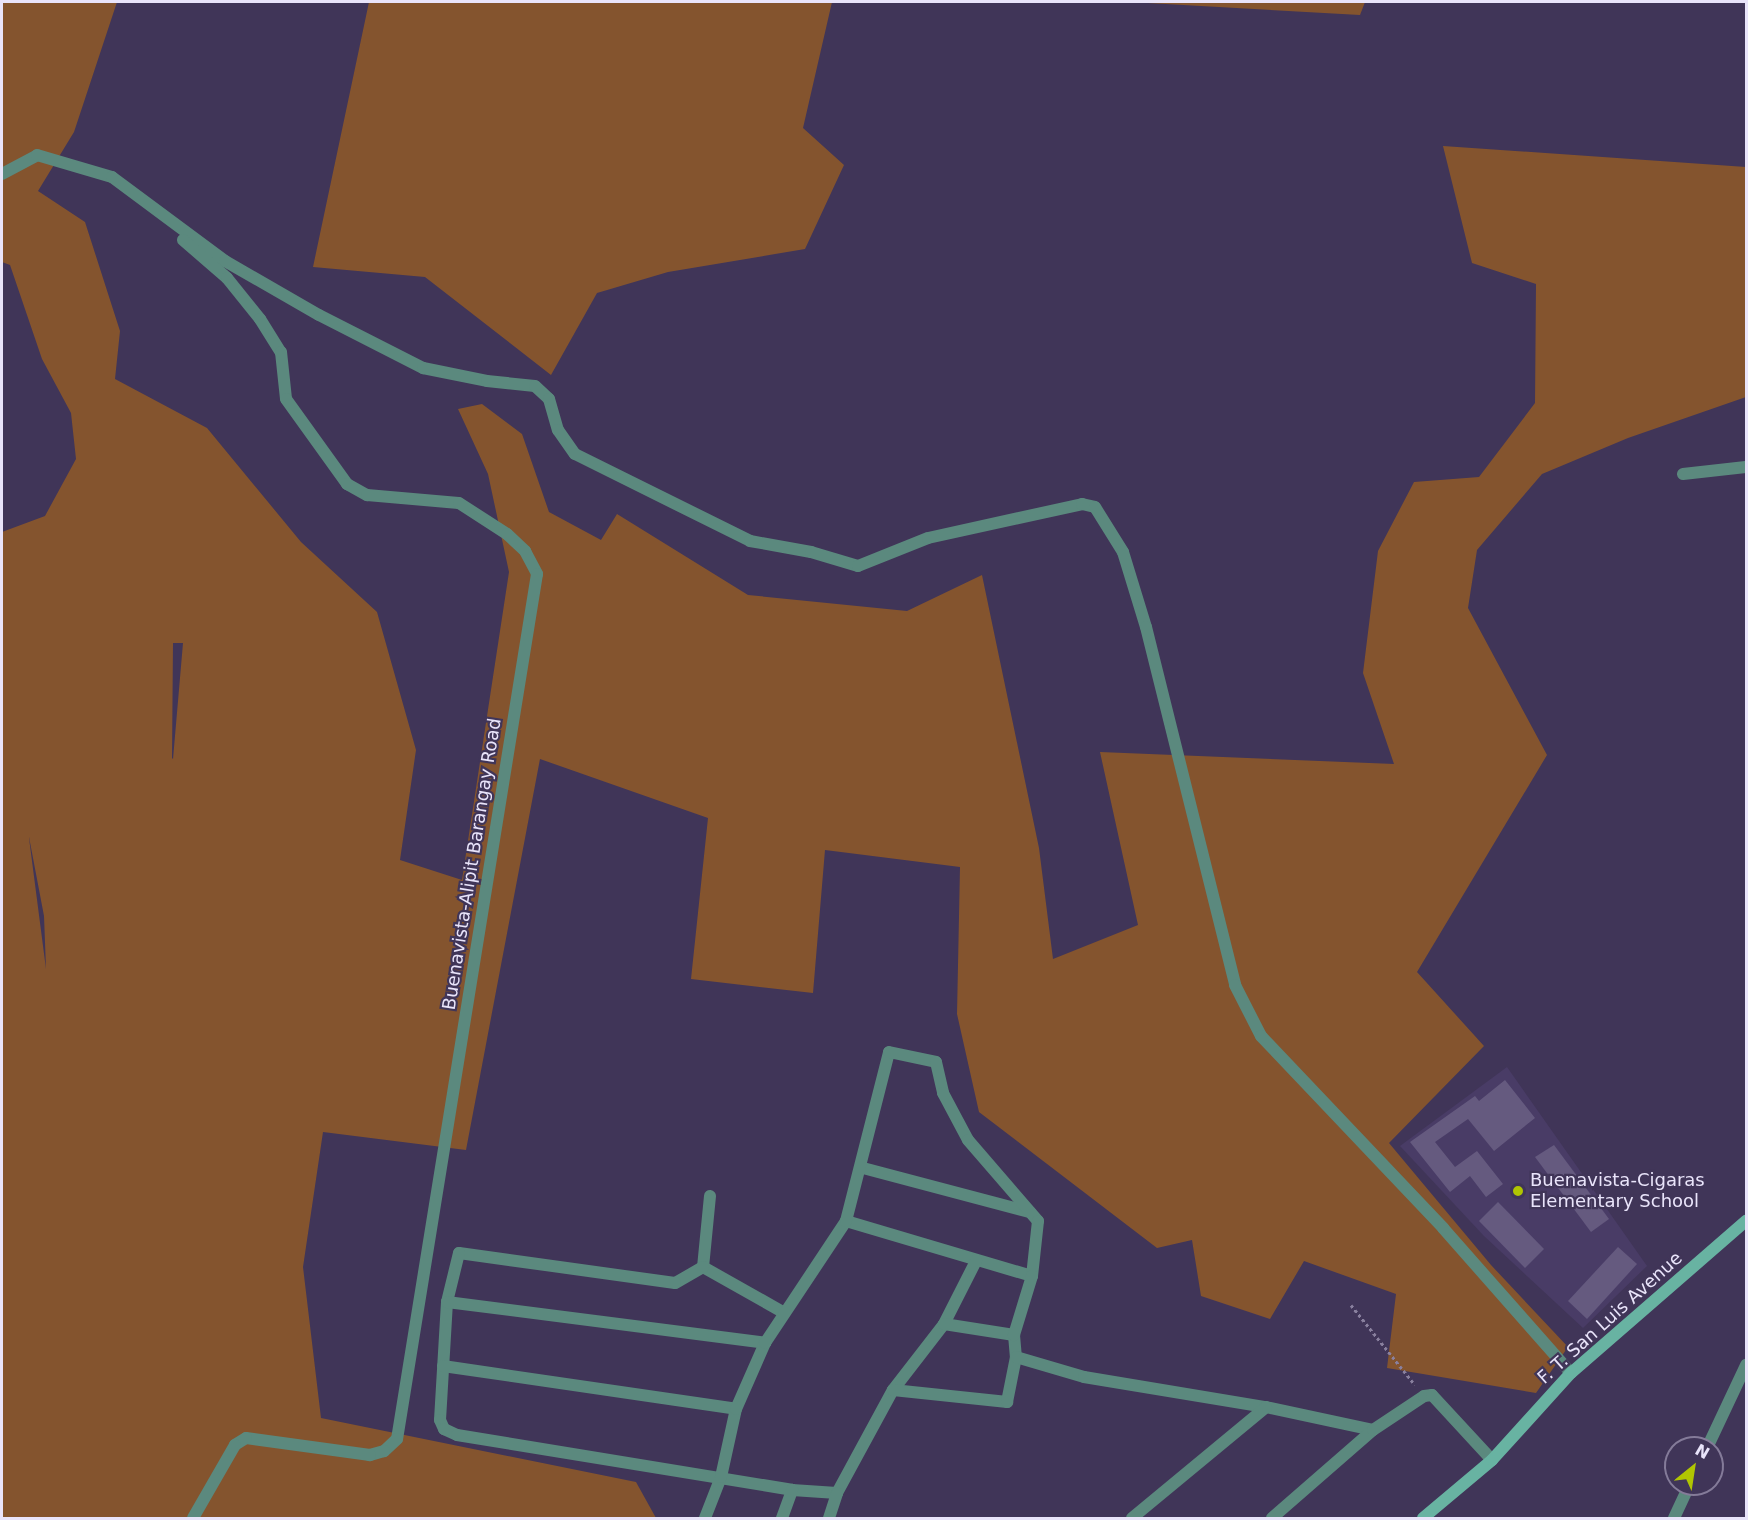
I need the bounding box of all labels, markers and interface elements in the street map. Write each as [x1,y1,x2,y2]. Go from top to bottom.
street label: Buenavista-Alipit Barangay Road [438,717,506,1011]
place label: Buenavista-Cigaras Elementary School [1530,1170,1705,1212]
marker: Buenavista-Cigaras Elementary School [1511,1184,1525,1198]
street label: F. T. San Luis Avenue [1533,1247,1687,1389]
north arrow [1664,1436,1724,1496]
text: N [1692,1440,1713,1463]

